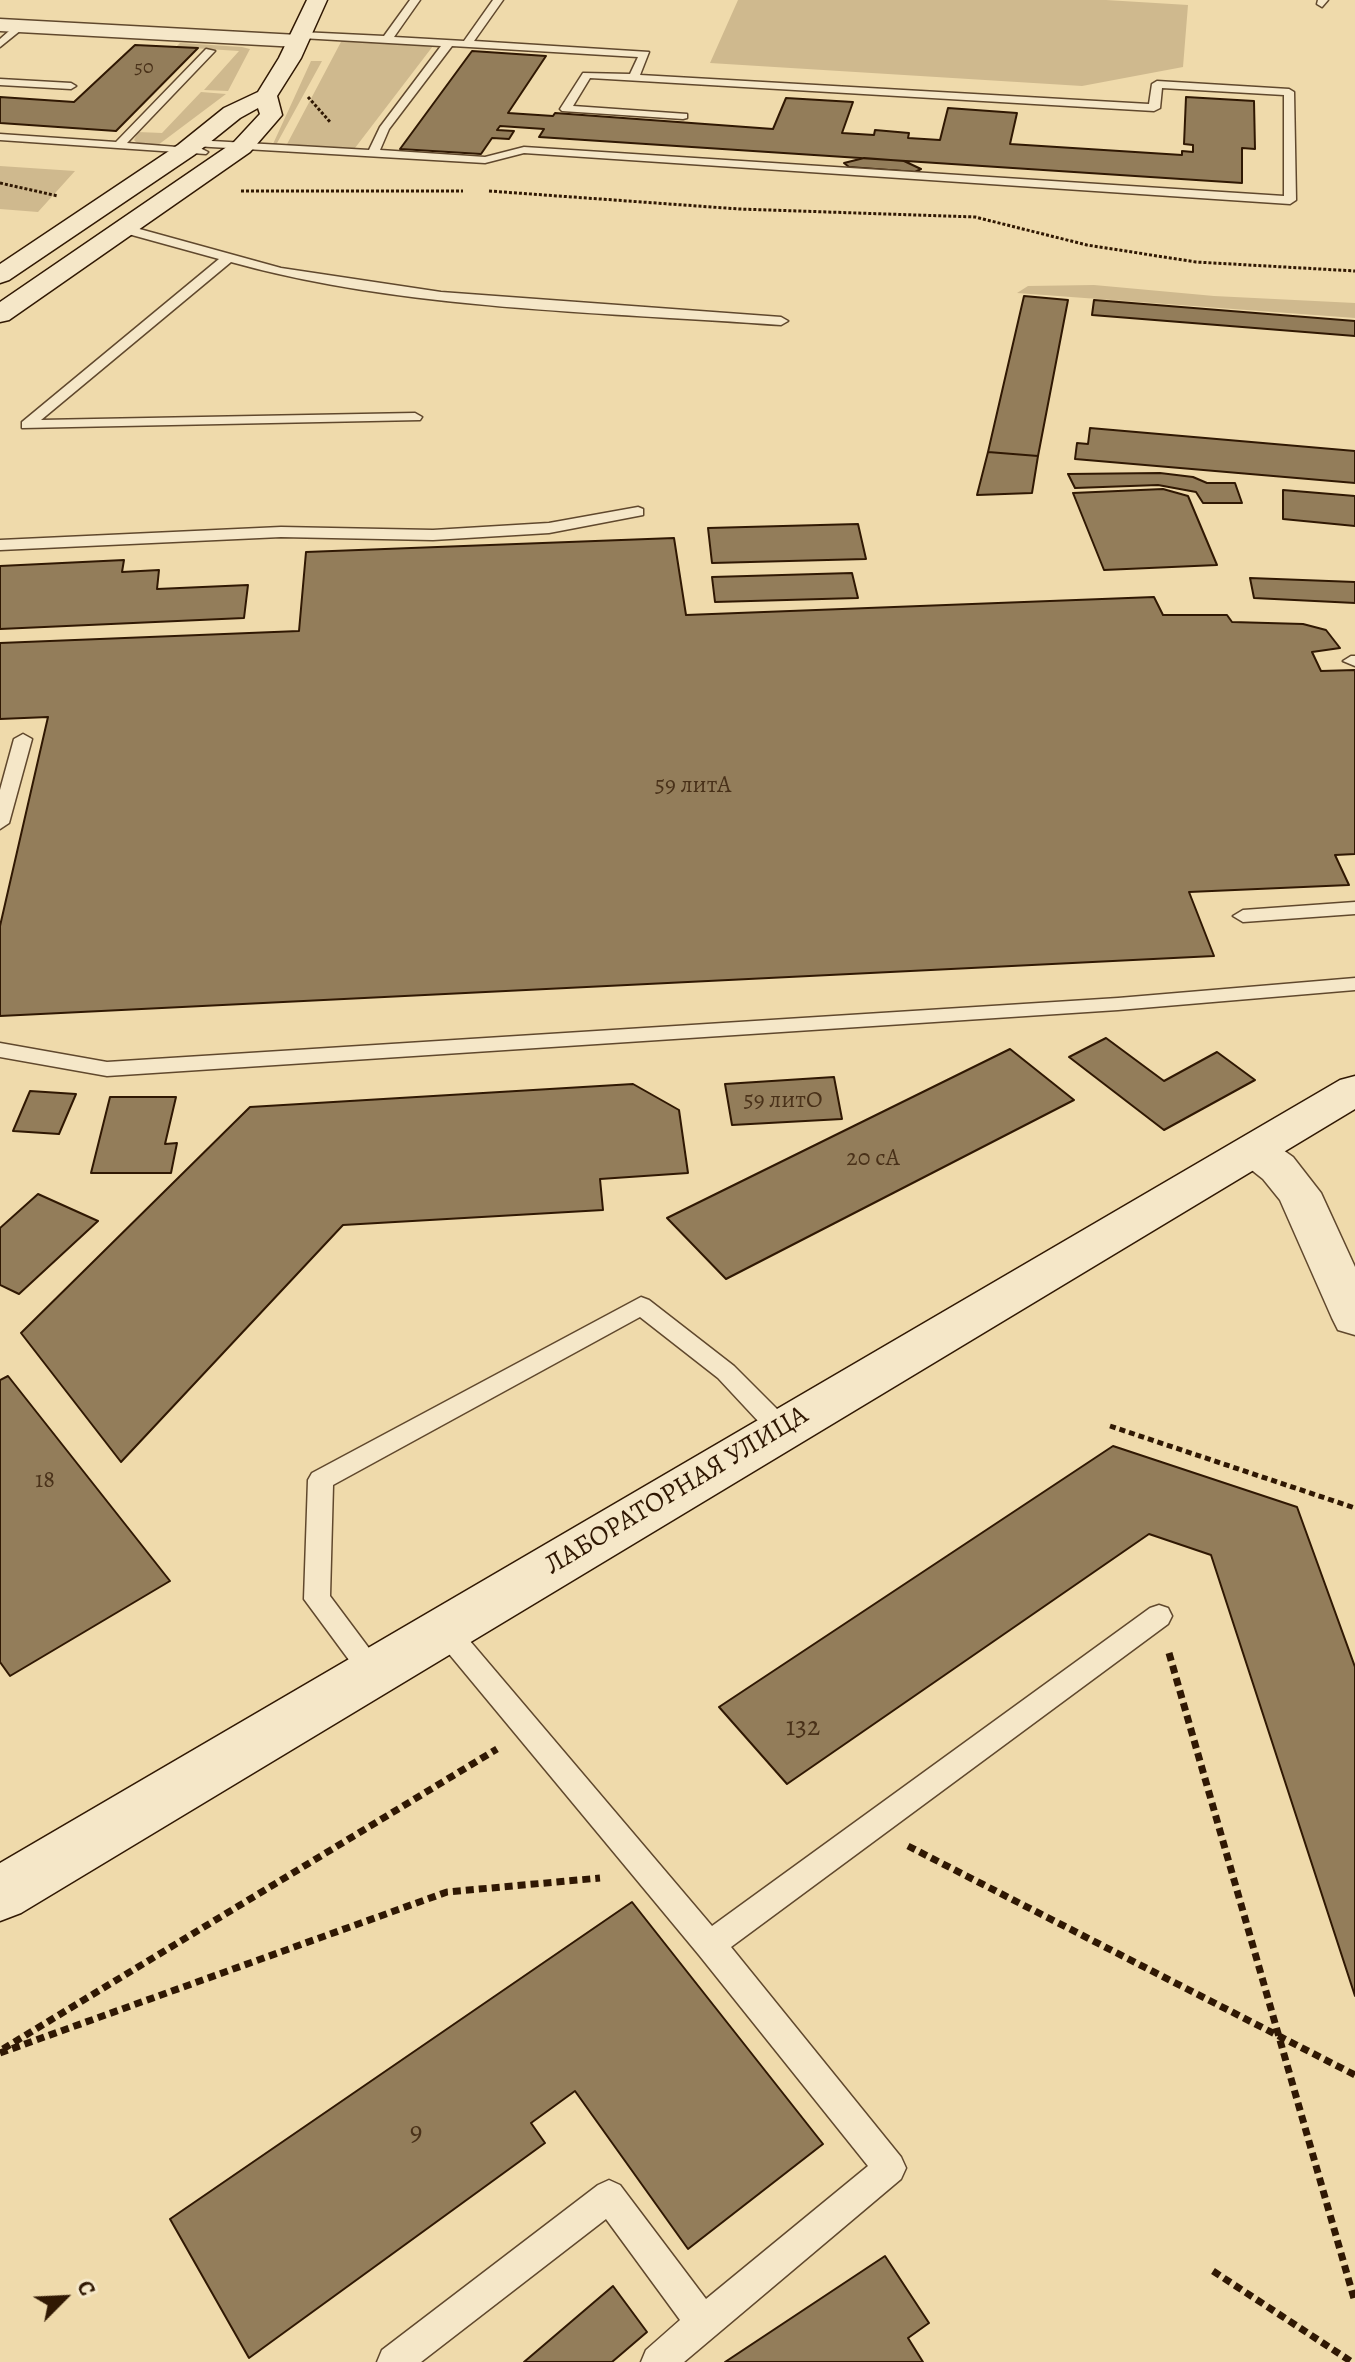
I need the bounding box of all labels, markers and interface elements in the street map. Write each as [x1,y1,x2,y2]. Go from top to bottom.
house number: 50 [134,56,154,80]
house number: 59 литА [655,772,731,800]
house number: 59 литО [743,1087,823,1115]
house number: 20 сА [846,1145,900,1173]
street label: ЛАБОРАТОРНАЯ УЛИЦА [539,1399,815,1583]
house number: 18 [35,1467,55,1495]
house number: 132 [786,1711,820,1745]
house number: 9 [410,2116,422,2150]
north arrow [24,2258,104,2338]
text: С [69,2276,102,2301]

